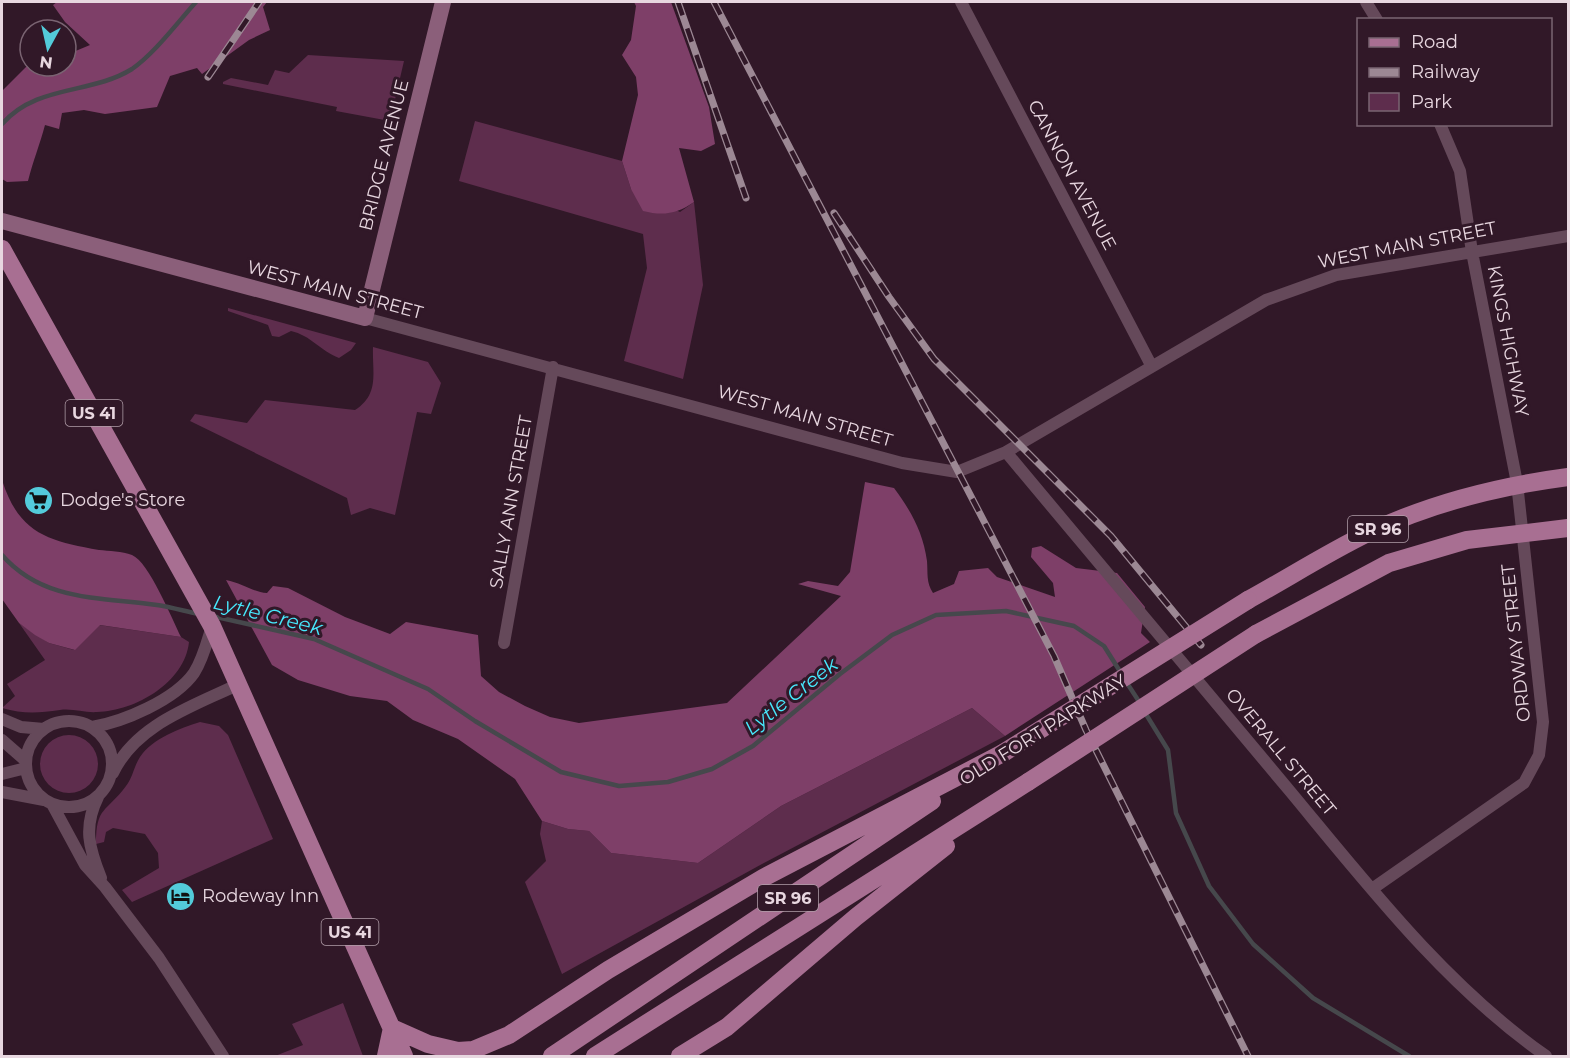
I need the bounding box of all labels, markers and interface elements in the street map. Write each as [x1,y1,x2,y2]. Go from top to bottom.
north arrow [18,18,78,78]
legend [1357,18,1552,126]
text: Road [1411,31,1458,53]
text: N [38,52,54,73]
text: Railway [1411,61,1480,83]
street label: BRIDGE AVENUE [355,77,413,233]
text: Park [1411,91,1452,113]
street label: CANNON AVENUE [1023,96,1121,254]
street label: WEST MAIN STREET [1316,217,1499,273]
street label: WEST MAIN STREET [245,256,426,324]
street label: KINGS HIGHWAY [1483,263,1534,419]
street label: WEST MAIN STREET [715,380,896,452]
road number: US 41 [66,400,122,426]
street label: SALLY ANN STREET [485,413,537,590]
supermarket icon: Dodge's Store [23,484,55,516]
place label: Dodge's Store [60,489,186,511]
road number: SR 96 [1348,516,1408,542]
street label: ORDWAY STREET [1497,562,1535,723]
water label: Lytle Creek [211,590,326,640]
water label: Lytle Creek [740,651,843,740]
street label: OLD FORT PARKWAY [956,669,1131,790]
street label: OVERALL STREET [1221,684,1341,821]
hotel icon: Rodeway Inn [165,880,197,912]
place label: Rodeway Inn [202,885,319,907]
road number: SR 96 [758,885,818,911]
road number: US 41 [322,919,378,945]

